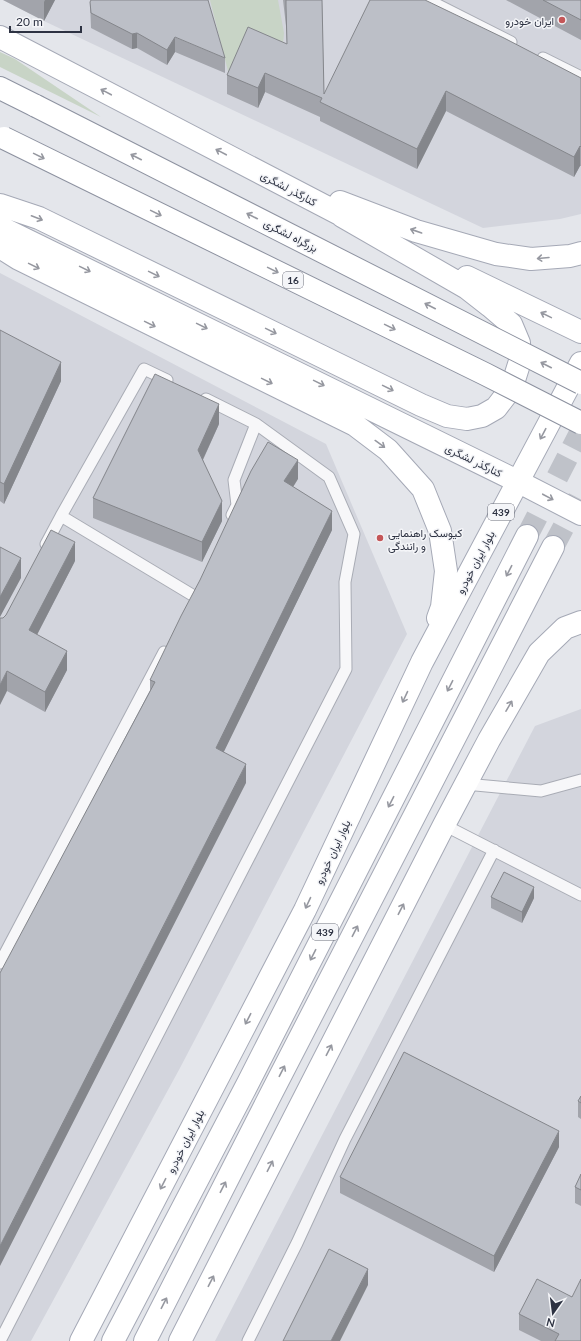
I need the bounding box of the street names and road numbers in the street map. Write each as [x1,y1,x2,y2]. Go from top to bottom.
street label: کنارگذر لشگری [258,168,319,209]
street label: بزرگراه لشگری [261,216,320,255]
road number: 16 [283,272,303,288]
street label: کنارگذر لشگری [443,441,505,480]
road number: 439 [488,504,514,520]
street label: بلوار ایران خودرو [453,528,498,596]
street label: بلوار ایران خودرو [311,818,353,887]
road number: 439 [312,924,338,940]
street label: بلوار ایران خودرو [163,1107,207,1175]

